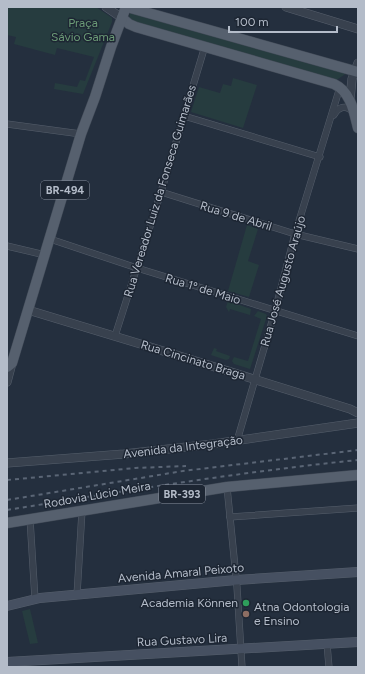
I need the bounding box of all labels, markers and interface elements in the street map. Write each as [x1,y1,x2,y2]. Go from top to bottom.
scale bar [229,8,337,34]
text: 100 m [235,15,269,29]
park label: Praça Sávio Gama [51,16,115,44]
street label: Rua Vereador Luiz da Fonseca Guimarães [121,83,199,299]
road number: BR-494 [41,181,89,199]
street label: Rua 9 de Abril [198,198,274,234]
street label: Rua José Augusto Araújo [258,214,308,348]
street label: Rua 1º de Maio [164,271,242,307]
street label: Rua Cincinato Braga [139,337,247,383]
street label: Avenida da Integração [123,433,244,461]
street label: Rodovia Lúcio Meira [42,479,152,511]
road number: BR-393 [159,485,205,503]
street label: Avenida Amaral Peixoto [117,561,245,585]
place label: Academia Können [141,596,238,610]
marker: Academia Können [241,598,251,608]
place label: Atna Odontologia e Ensino [254,600,349,628]
marker: Atna Odontologia e Ensino [241,609,251,619]
street label: Rua Gustavo Lira [136,631,228,649]

